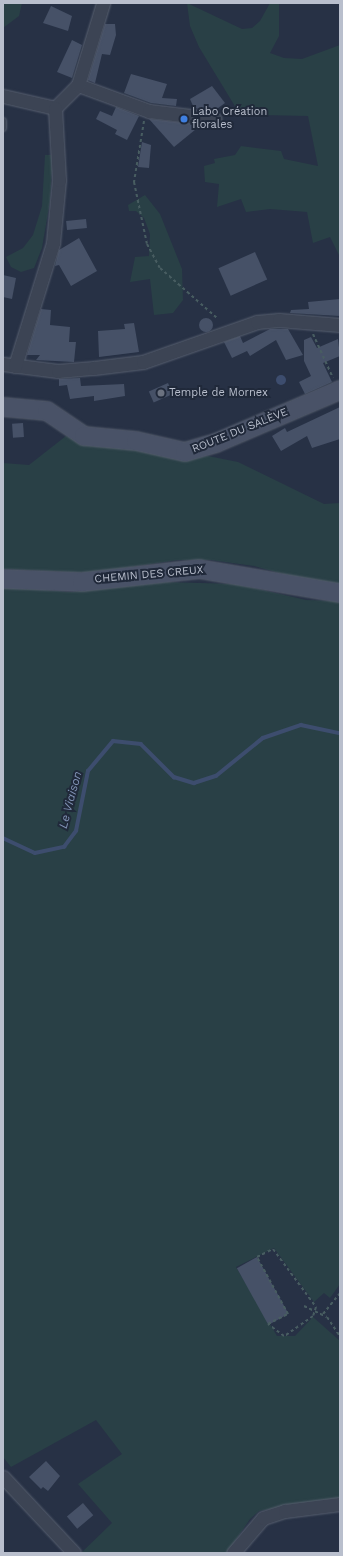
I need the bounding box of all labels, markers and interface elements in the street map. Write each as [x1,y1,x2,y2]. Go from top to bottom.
place label: Labo Création florales [192,106,267,132]
marker: Labo Création florales [179,114,189,124]
place label: Temple de Mornex [169,386,268,400]
marker: Temple de Mornex [156,388,166,398]
street label: ROUTE DU SALÈVE [190,406,290,456]
street label: CHEMIN DES CREUX [94,564,204,586]
water label: Le Viaison [56,770,86,830]

